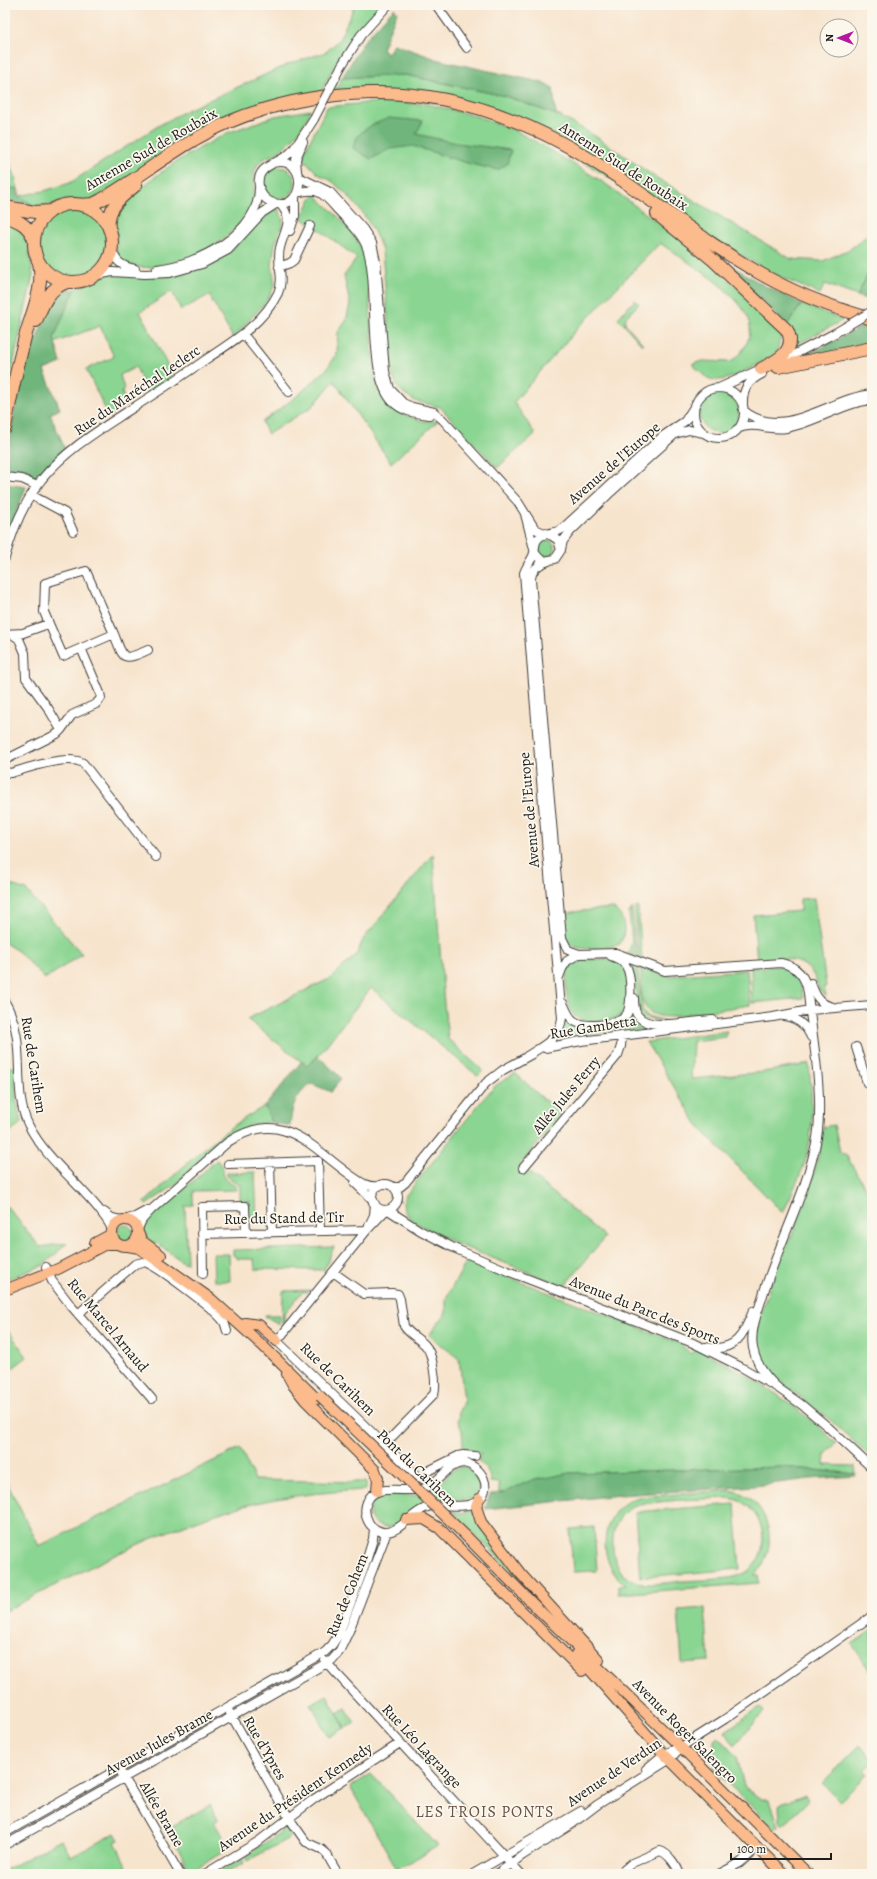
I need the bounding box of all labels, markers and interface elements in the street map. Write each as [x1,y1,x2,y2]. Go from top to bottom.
north arrow [819,18,859,58]
text: N [822,34,837,42]
street label: Antenne Sud de Roubaix [80,103,221,196]
street label: Antenne Sud de Roubaix [555,116,692,215]
street label: Rue du Maréchal Leclerc [70,340,204,440]
street label: Avenue de l'Europe [563,417,665,509]
street label: Avenue de l'Europe [514,751,544,870]
street label: Rue Gambetta [548,1010,638,1044]
street label: Rue de Carihem [16,1015,52,1115]
street label: Allée Jules Ferry [527,1051,605,1139]
street label: Rue du Stand de Tir [224,1207,345,1229]
street label: Avenue du Parc des Sports [566,1270,723,1349]
street label: Rue Marcel Arnaud [63,1274,154,1377]
street label: Rue de Carihem [296,1338,381,1421]
street label: Pont du Carihem [373,1425,462,1512]
street label: Rue de Cohem [321,1550,373,1640]
street label: Avenue Roger Salengro [628,1674,742,1788]
street label: Rue Léo Lagrange [378,1700,466,1793]
street label: Avenue Jules Brame [101,1704,217,1780]
street label: Rue d'Ypres [239,1712,291,1784]
street label: Avenue de Verdun [562,1733,665,1812]
street label: Avenue du Président Kennedy [213,1738,376,1857]
street label: Allée Brame [135,1777,189,1851]
district label: LES TROIS PONTS [415,1801,555,1823]
scale bar [731,1835,831,1861]
text: 100 m [737,1841,766,1857]

